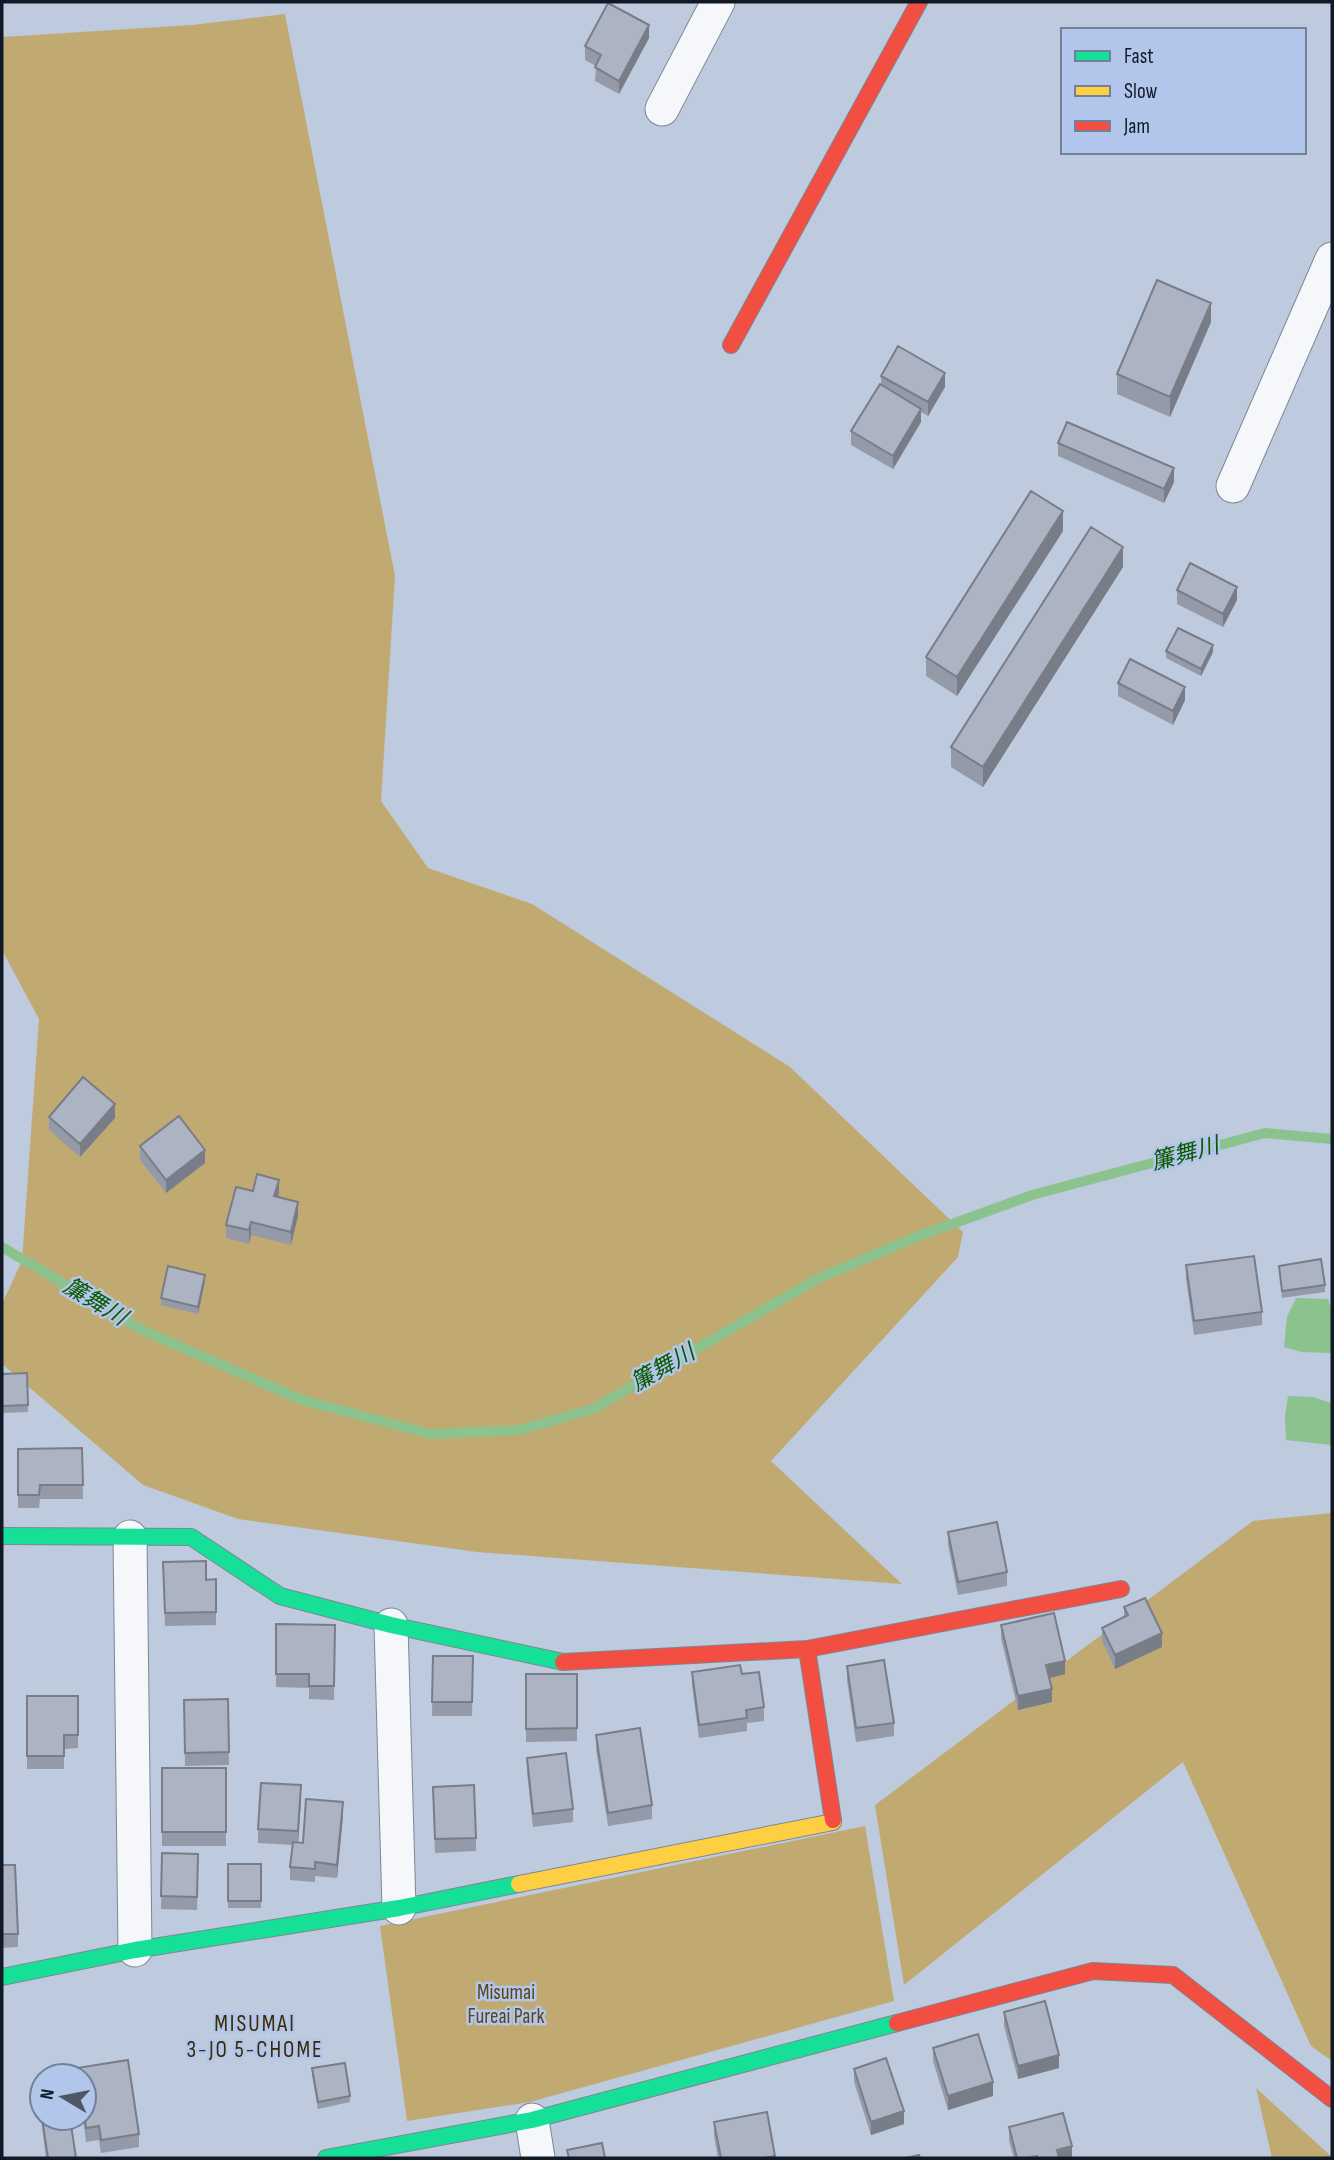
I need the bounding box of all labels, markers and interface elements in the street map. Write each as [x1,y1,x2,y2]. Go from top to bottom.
legend [1061,28,1306,154]
text: Fast [1124,44,1154,69]
text: Slow [1124,79,1158,104]
text: Jam [1123,114,1150,139]
water label: 簾舞川 [1148,1131,1225,1176]
water label: 簾舞川 [58,1272,134,1333]
water label: 簾舞川 [626,1337,702,1397]
park label: Misumai Fureai Park [468,1980,544,2029]
district label: MISUMAI 3-JO 5-CHOME [186,2010,324,2064]
north arrow [28,2062,98,2132]
text: N [36,2087,60,2101]

